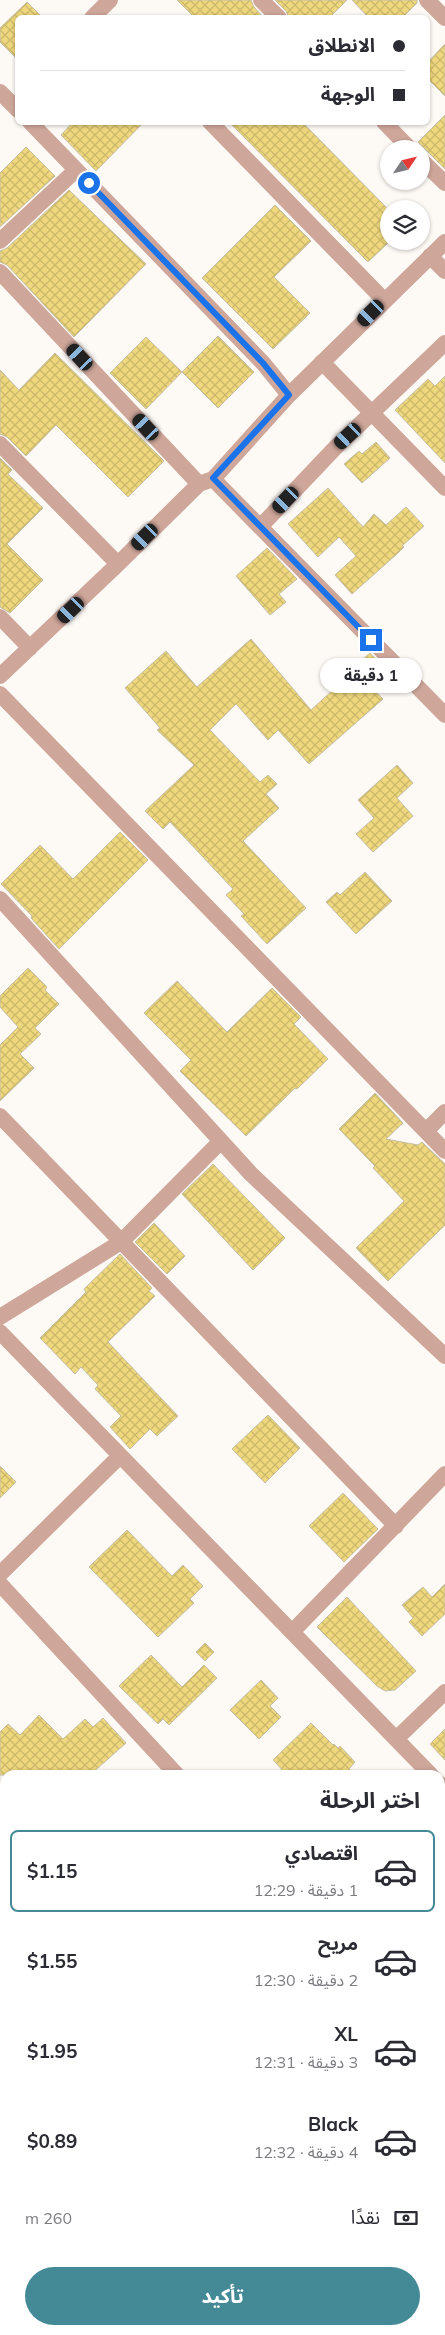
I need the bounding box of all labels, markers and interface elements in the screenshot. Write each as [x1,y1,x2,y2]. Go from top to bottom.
text: الانطلاق [309,33,375,57]
text: الوجهة [321,82,375,106]
north arrow [380,140,430,190]
map controls [380,140,430,250]
route start [78,172,100,194]
button: layers [380,200,430,250]
car [355,297,386,329]
car [64,341,95,373]
car [130,411,161,443]
car [331,420,364,452]
car [270,484,301,516]
car [129,521,160,553]
car [54,594,87,626]
route end [360,629,382,651]
callout: 1 دقيقة [320,658,422,692]
text: 1 دقيقة [344,665,398,685]
text: اختر الرحلة [320,1786,420,1814]
text: اقتصادي [285,1841,358,1865]
icon: car [373,1849,418,1894]
text: $1.15 [27,1859,77,1883]
text: 1 دقيقة · 12:29 [254,1880,358,1900]
text: مريح [318,1931,358,1955]
icon: car [373,1939,418,1984]
text: $1.55 [27,1949,77,1973]
text: 2 دقيقة · 12:30 [254,1970,358,1990]
text: XL [335,2022,358,2046]
icon: car [373,2029,418,2074]
text: $1.95 [27,2039,77,2063]
text: 3 دقيقة · 12:31 [254,2052,358,2072]
text: Black [308,2112,358,2136]
icon: car [373,2119,418,2164]
text: $0.89 [27,2129,77,2153]
text: 4 دقيقة · 12:32 [254,2142,358,2162]
icon: cash [392,2204,420,2232]
text: نقدًا [351,2205,380,2229]
text: 260 m [25,2208,72,2228]
button: تأكيد [25,2267,420,2325]

